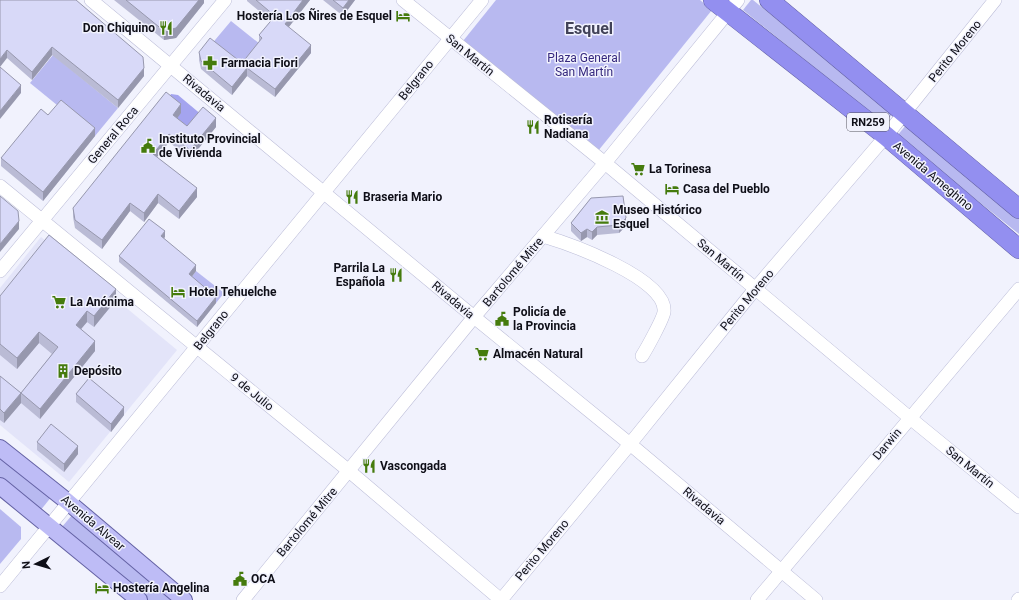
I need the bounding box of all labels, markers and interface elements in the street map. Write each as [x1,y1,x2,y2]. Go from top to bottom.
place label: Hostería Los Ñires de Esquel [237,8,392,23]
hotel icon: Hostería Los Ñires de Esquel [395,8,411,24]
street label: Perito Moreno [926,17,984,85]
district label: Esquel [565,19,613,38]
restaurant icon: Don Chiquino [158,20,174,36]
place label: Don Chiquino [83,21,155,35]
street label: San Martín [443,31,497,79]
park label: Plaza General San Martín [547,51,621,79]
pharmacy icon: Farmacia Fiori [202,55,218,71]
place label: Farmacia Fiori [221,56,298,70]
street label: Belgrano [396,57,436,103]
street label: Rivadavia [180,71,228,115]
street label: General Roca [85,103,141,167]
place label: Rotisería Nadiana [544,113,593,141]
road number: RN259 [847,113,889,131]
restaurant icon: Rotisería Nadiana [525,119,541,135]
place label: Instituto Provincial de Vivienda [159,132,261,160]
public building icon: Instituto Provincial de Vivienda [140,138,156,154]
street label: Avenida Ameghino [890,139,976,214]
supermarket icon: La Torinesa [630,161,646,177]
place label: La Torinesa [649,162,712,176]
hotel icon: Casa del Pueblo [664,181,680,197]
place label: Casa del Pueblo [683,182,770,196]
restaurant icon: Braseria Mario [344,189,360,205]
place label: Braseria Mario [363,190,442,204]
place label: Museo Histórico Esquel [613,203,702,231]
museum icon: Museo Histórico Esquel [594,209,610,225]
street label: Bartolomé Mitre [480,234,546,310]
street label: San Martín [694,236,748,284]
place label: Parrila La Española [333,261,386,289]
street label: Perito Moreno [717,266,777,333]
restaurant icon: Parrila La Española [388,267,404,283]
street label: Rivadavia [429,278,477,322]
hotel icon: Hotel Tehuelche [170,284,186,300]
place label: Hotel Tehuelche [189,285,277,299]
supermarket icon: La Anónima [51,294,67,310]
place label: La Anónima [70,295,135,309]
place label: Policía de la Provincia [513,305,577,333]
street label: Belgrano [191,307,231,353]
public building icon: Policía de la Provincia [494,311,510,327]
supermarket icon: Almacén Natural [474,346,490,362]
place label: Almacén Natural [493,347,583,361]
building icon: Depósito [55,363,71,379]
place label: Depósito [74,364,122,378]
street label: 9 de Julio [227,370,277,414]
street label: Darwin [870,425,904,463]
street label: San Martín [943,443,997,491]
restaurant icon: Vascongada [361,458,377,474]
place label: Vascongada [380,459,447,473]
street label: Bartolomé Mitre [274,484,340,560]
street label: Rivadavia [680,484,728,528]
street label: Avenida Alvear [58,492,128,554]
street label: Perito Moreno [512,516,572,583]
north arrow [16,544,56,584]
text: N [20,560,33,569]
public building icon: OCA [232,571,248,587]
place label: OCA [251,572,276,586]
hotel icon: Hostería Angelina [94,580,110,596]
place label: Hostería Angelina [113,581,210,595]

